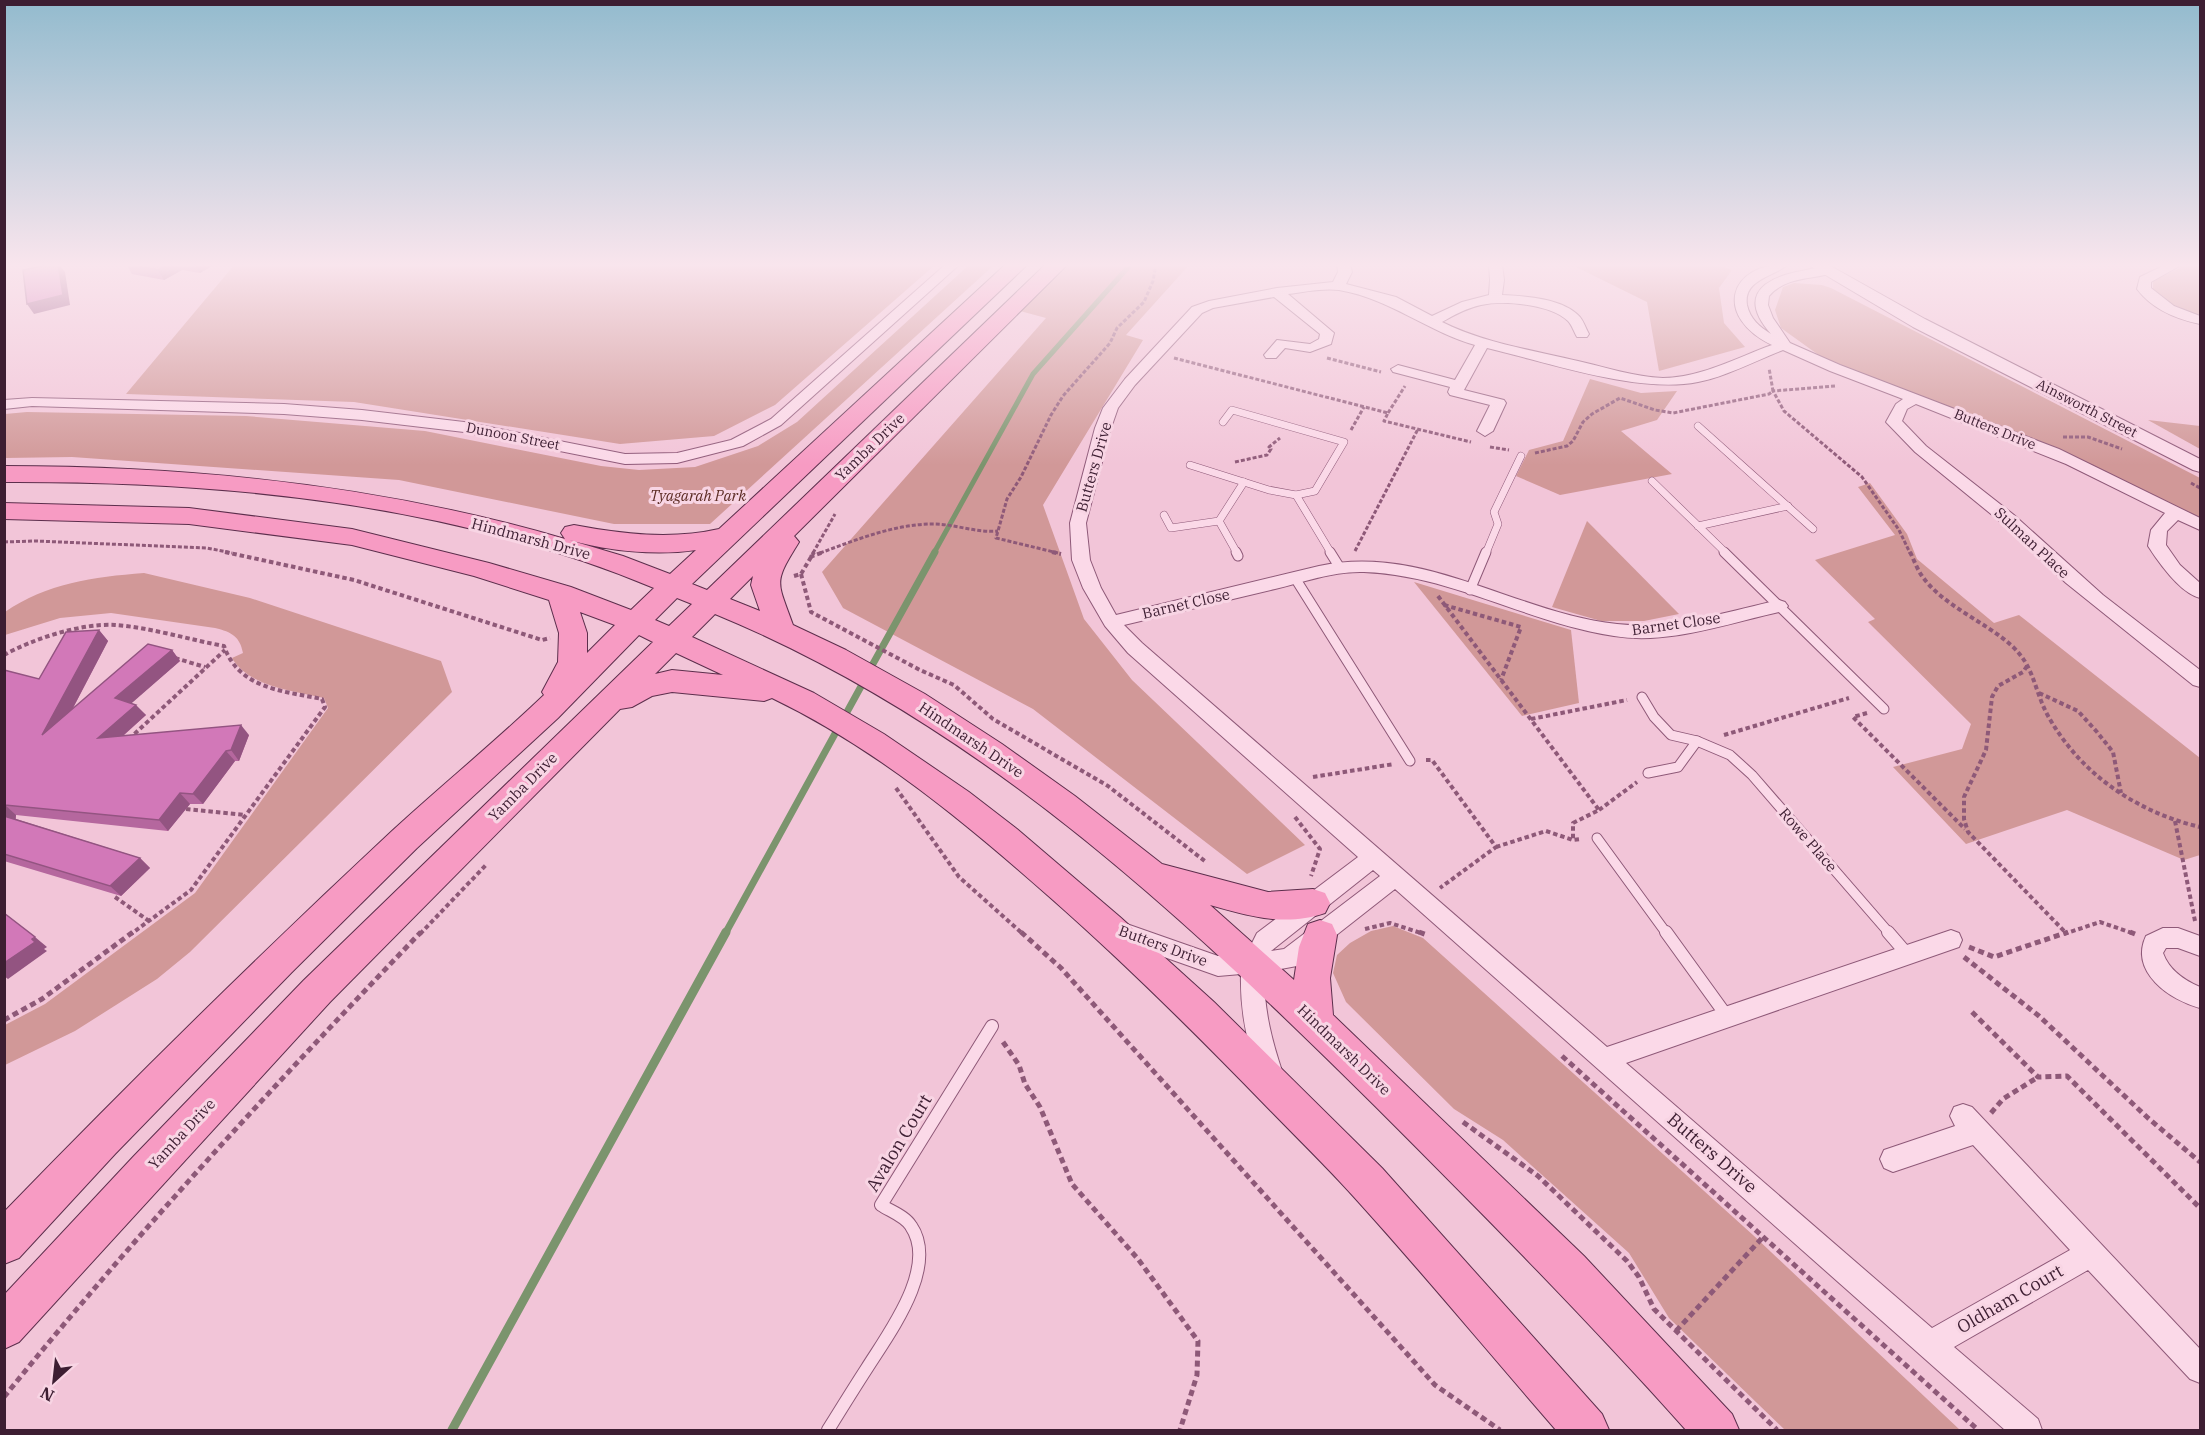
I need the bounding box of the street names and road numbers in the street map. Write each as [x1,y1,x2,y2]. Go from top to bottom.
street label: Ainsworth Street [2033,375,2141,441]
street label: Butters Drive [1951,404,2039,454]
street label: Yamba Drive [831,409,908,485]
street label: Dunoon Street [465,418,561,454]
street label: Butters Drive [1072,420,1115,514]
street label: Sulman Place [1991,503,2074,582]
street label: Hindmarsh Drive [470,514,593,564]
street label: Barnet Close [1140,584,1232,623]
street label: Barnet Close [1630,608,1721,639]
street label: Hindmarsh Drive [915,697,1027,782]
street label: Yamba Drive [484,748,561,825]
street label: Rowe Place [1775,804,1841,876]
street label: Butters Drive [1116,921,1210,970]
street label: Hindmarsh Drive [1294,1000,1395,1099]
street label: Avalon Court [860,1090,937,1196]
street label: Yamba Drive [144,1094,219,1173]
street label: Butters Drive [1663,1107,1762,1198]
street label: Oldham Court [1952,1259,2067,1338]

